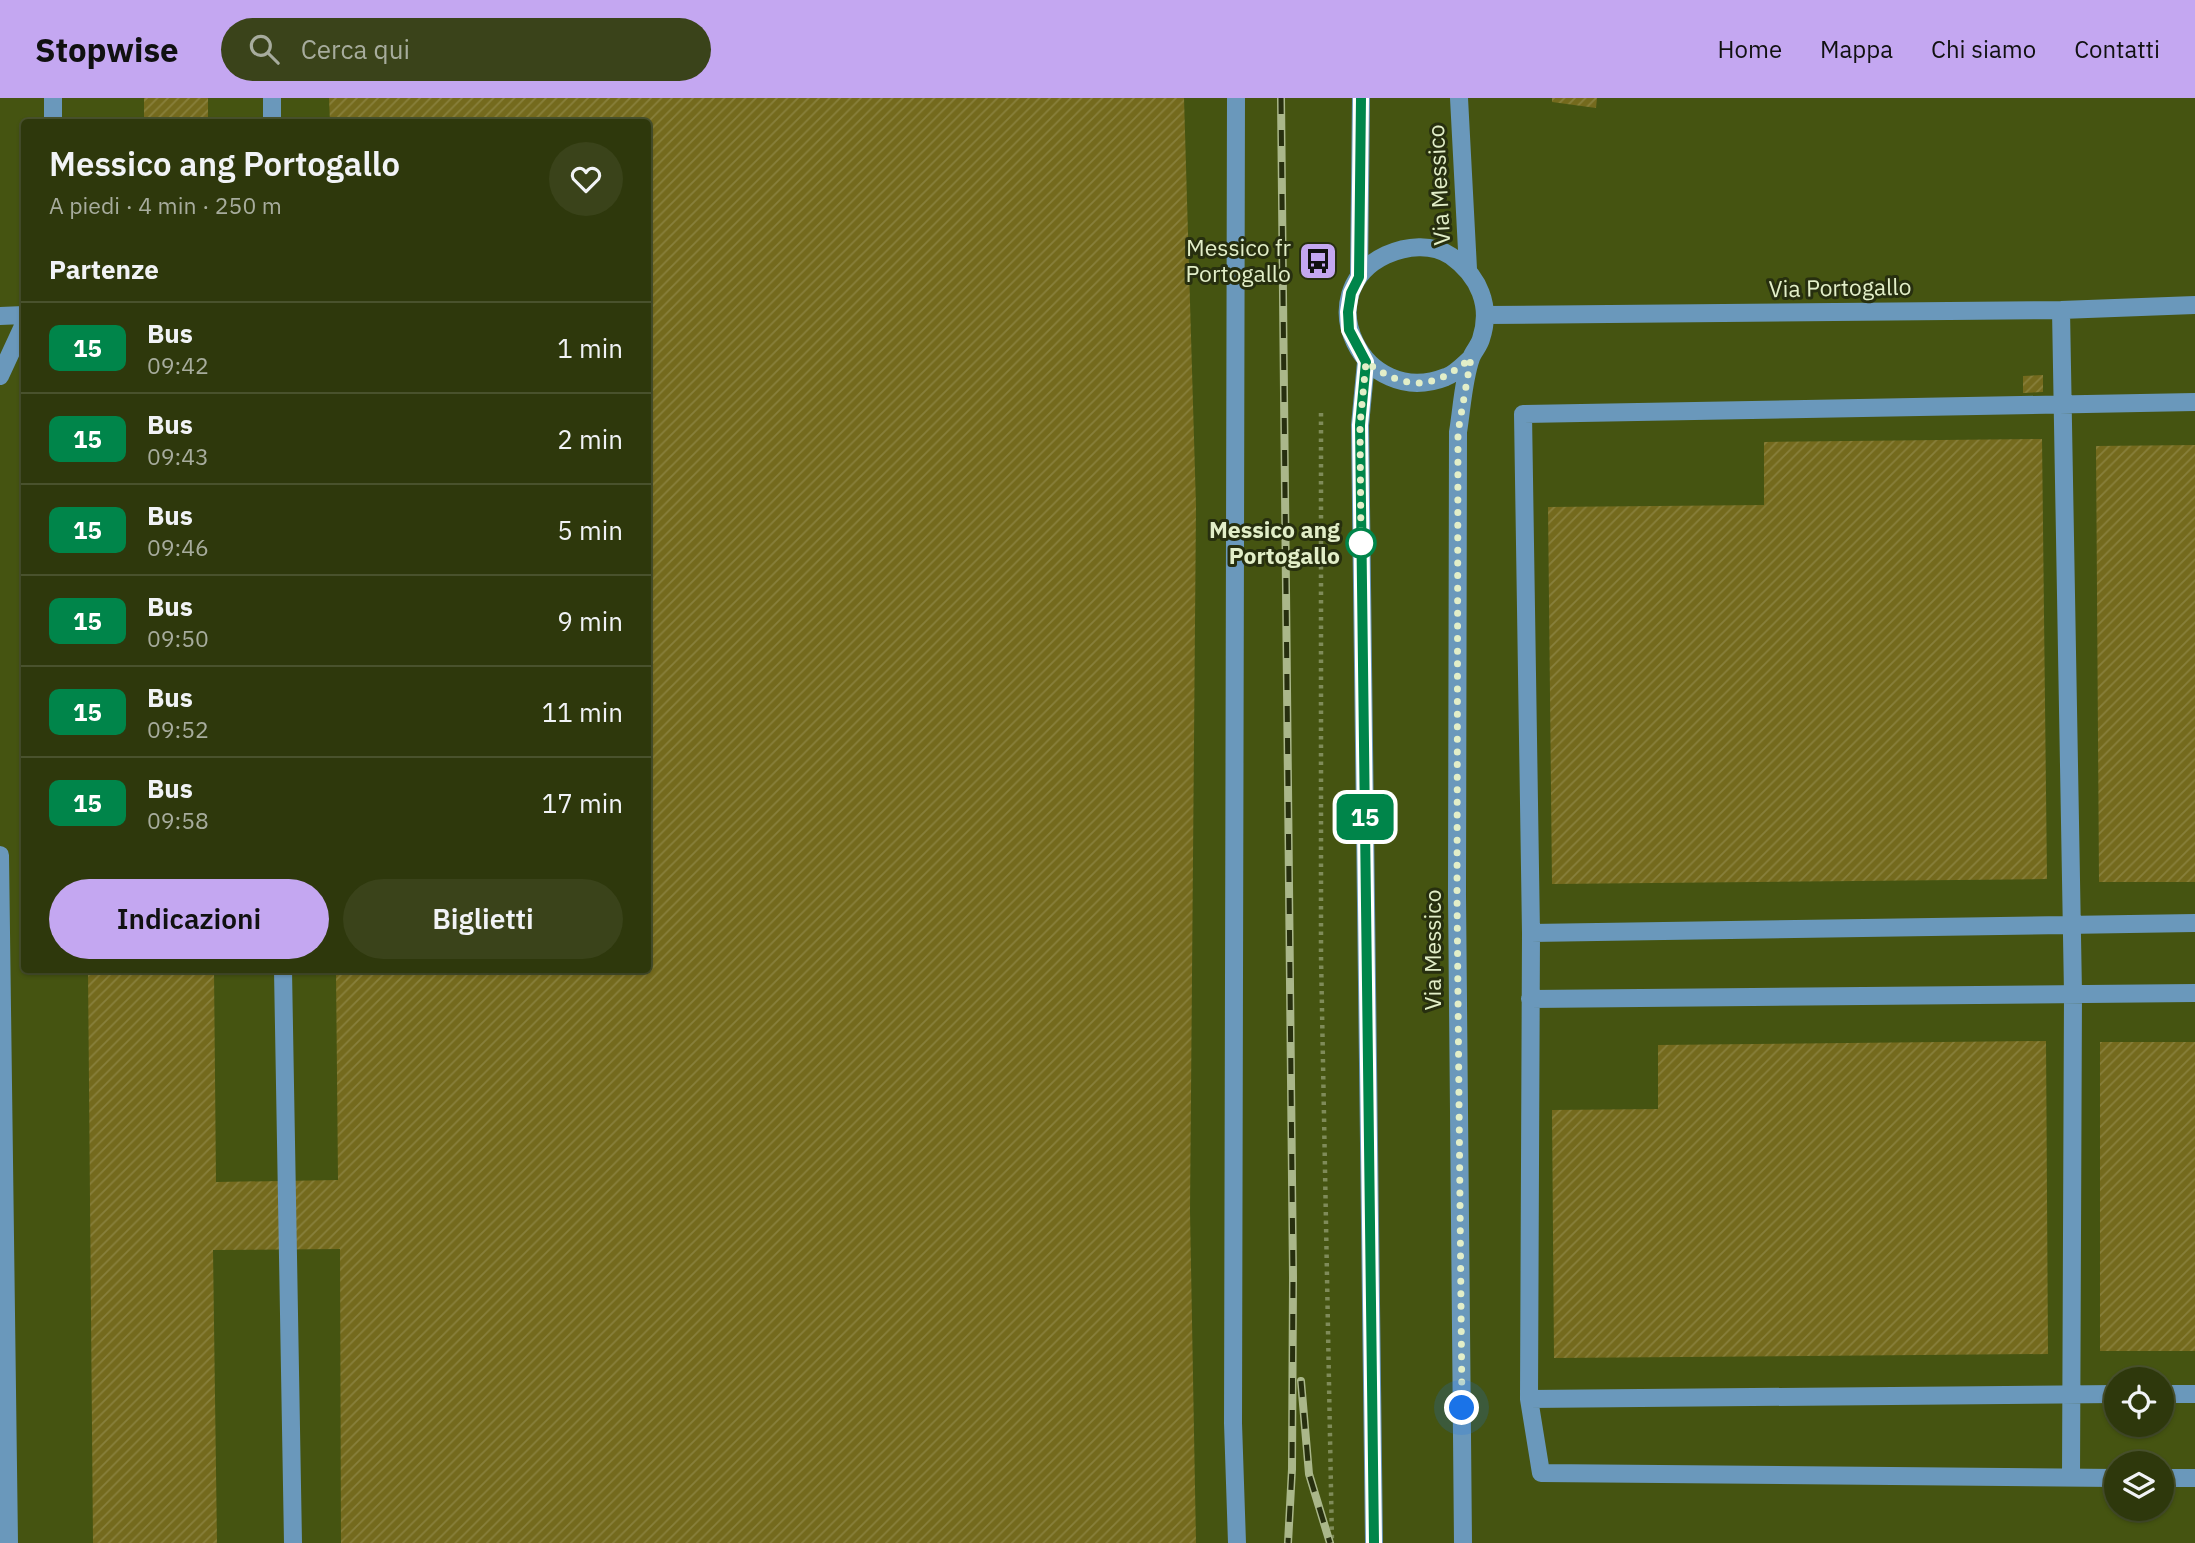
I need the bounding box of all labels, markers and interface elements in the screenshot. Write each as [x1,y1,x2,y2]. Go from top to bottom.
search box [221,18,711,81]
text: Stopwise [35,28,179,71]
icon: search [245,30,283,68]
text: Cerca qui [301,32,410,66]
text: Home [1718,33,1782,65]
text: Mappa [1820,33,1893,65]
text: Chi siamo [1931,33,2036,65]
text: Contatti [2074,33,2160,65]
street label: Via Messico [1420,124,1456,246]
text: Messico ang Portogallo [49,142,400,185]
button: heart [549,142,623,216]
text: A piedi · 4 min · 250 m [49,190,282,220]
place label: Messico fr Portogallo [1186,232,1292,288]
bus stop icon: Messico fr Portogallo [1297,240,1339,282]
text: Partenze [49,252,159,286]
street label: Via Portogallo [1768,271,1912,303]
text: Bus [147,316,193,350]
text: 1 min [557,331,623,365]
text: 15 [73,332,102,364]
text: 09:42 [147,350,209,380]
text: Bus [147,407,193,441]
text: 2 min [557,422,623,456]
text: 15 [73,423,102,455]
text: 09:43 [147,441,209,471]
text: Bus [147,498,193,532]
text: 5 min [557,513,623,547]
text: 15 [73,514,102,546]
place label: Messico ang Portogallo [1209,514,1340,570]
marker: Messico ang Portogallo [1346,528,1376,558]
text: 09:46 [147,532,209,562]
text: Bus [147,589,193,623]
text: 9 min [557,604,623,638]
text: 15 [73,605,102,637]
text: 09:50 [147,623,209,653]
text: Bus [147,680,193,714]
text: 11 min [542,695,623,729]
text: 15 [73,696,102,728]
text: 09:52 [147,714,209,744]
text: Bus [147,771,193,805]
text: 17 min [542,786,623,820]
text: 15 [73,787,102,819]
line badge: 15 [1334,794,1396,840]
text: 15 [1351,801,1379,833]
text: 09:58 [147,805,209,835]
button: Indicazioni [49,879,329,959]
button: Biglietti [343,879,623,959]
street label: Via Messico [1417,889,1447,1011]
map controls [2104,1367,2174,1521]
button: locate [2104,1367,2174,1437]
your location [1444,1390,1479,1425]
button: layers [2104,1451,2174,1521]

